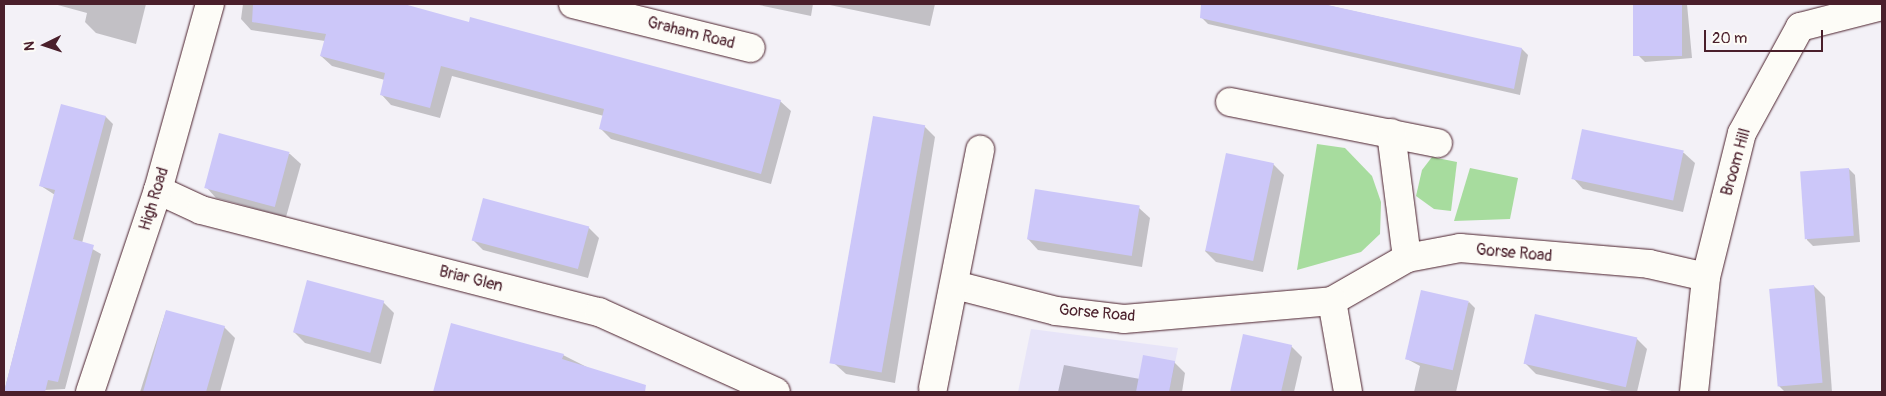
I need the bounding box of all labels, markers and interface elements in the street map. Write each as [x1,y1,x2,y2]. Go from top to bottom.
street label: Graham Road [645,13,737,53]
north arrow [20,20,70,70]
scale bar [1706,20,1825,52]
text: 20 m [1712,29,1747,48]
text: N [21,41,38,51]
street label: Broom Hill [1717,126,1755,198]
street label: High Road [135,165,173,233]
street label: Gorse Road [1475,240,1553,266]
street label: Briar Glen [437,262,505,296]
street label: Gorse Road [1058,300,1136,326]

